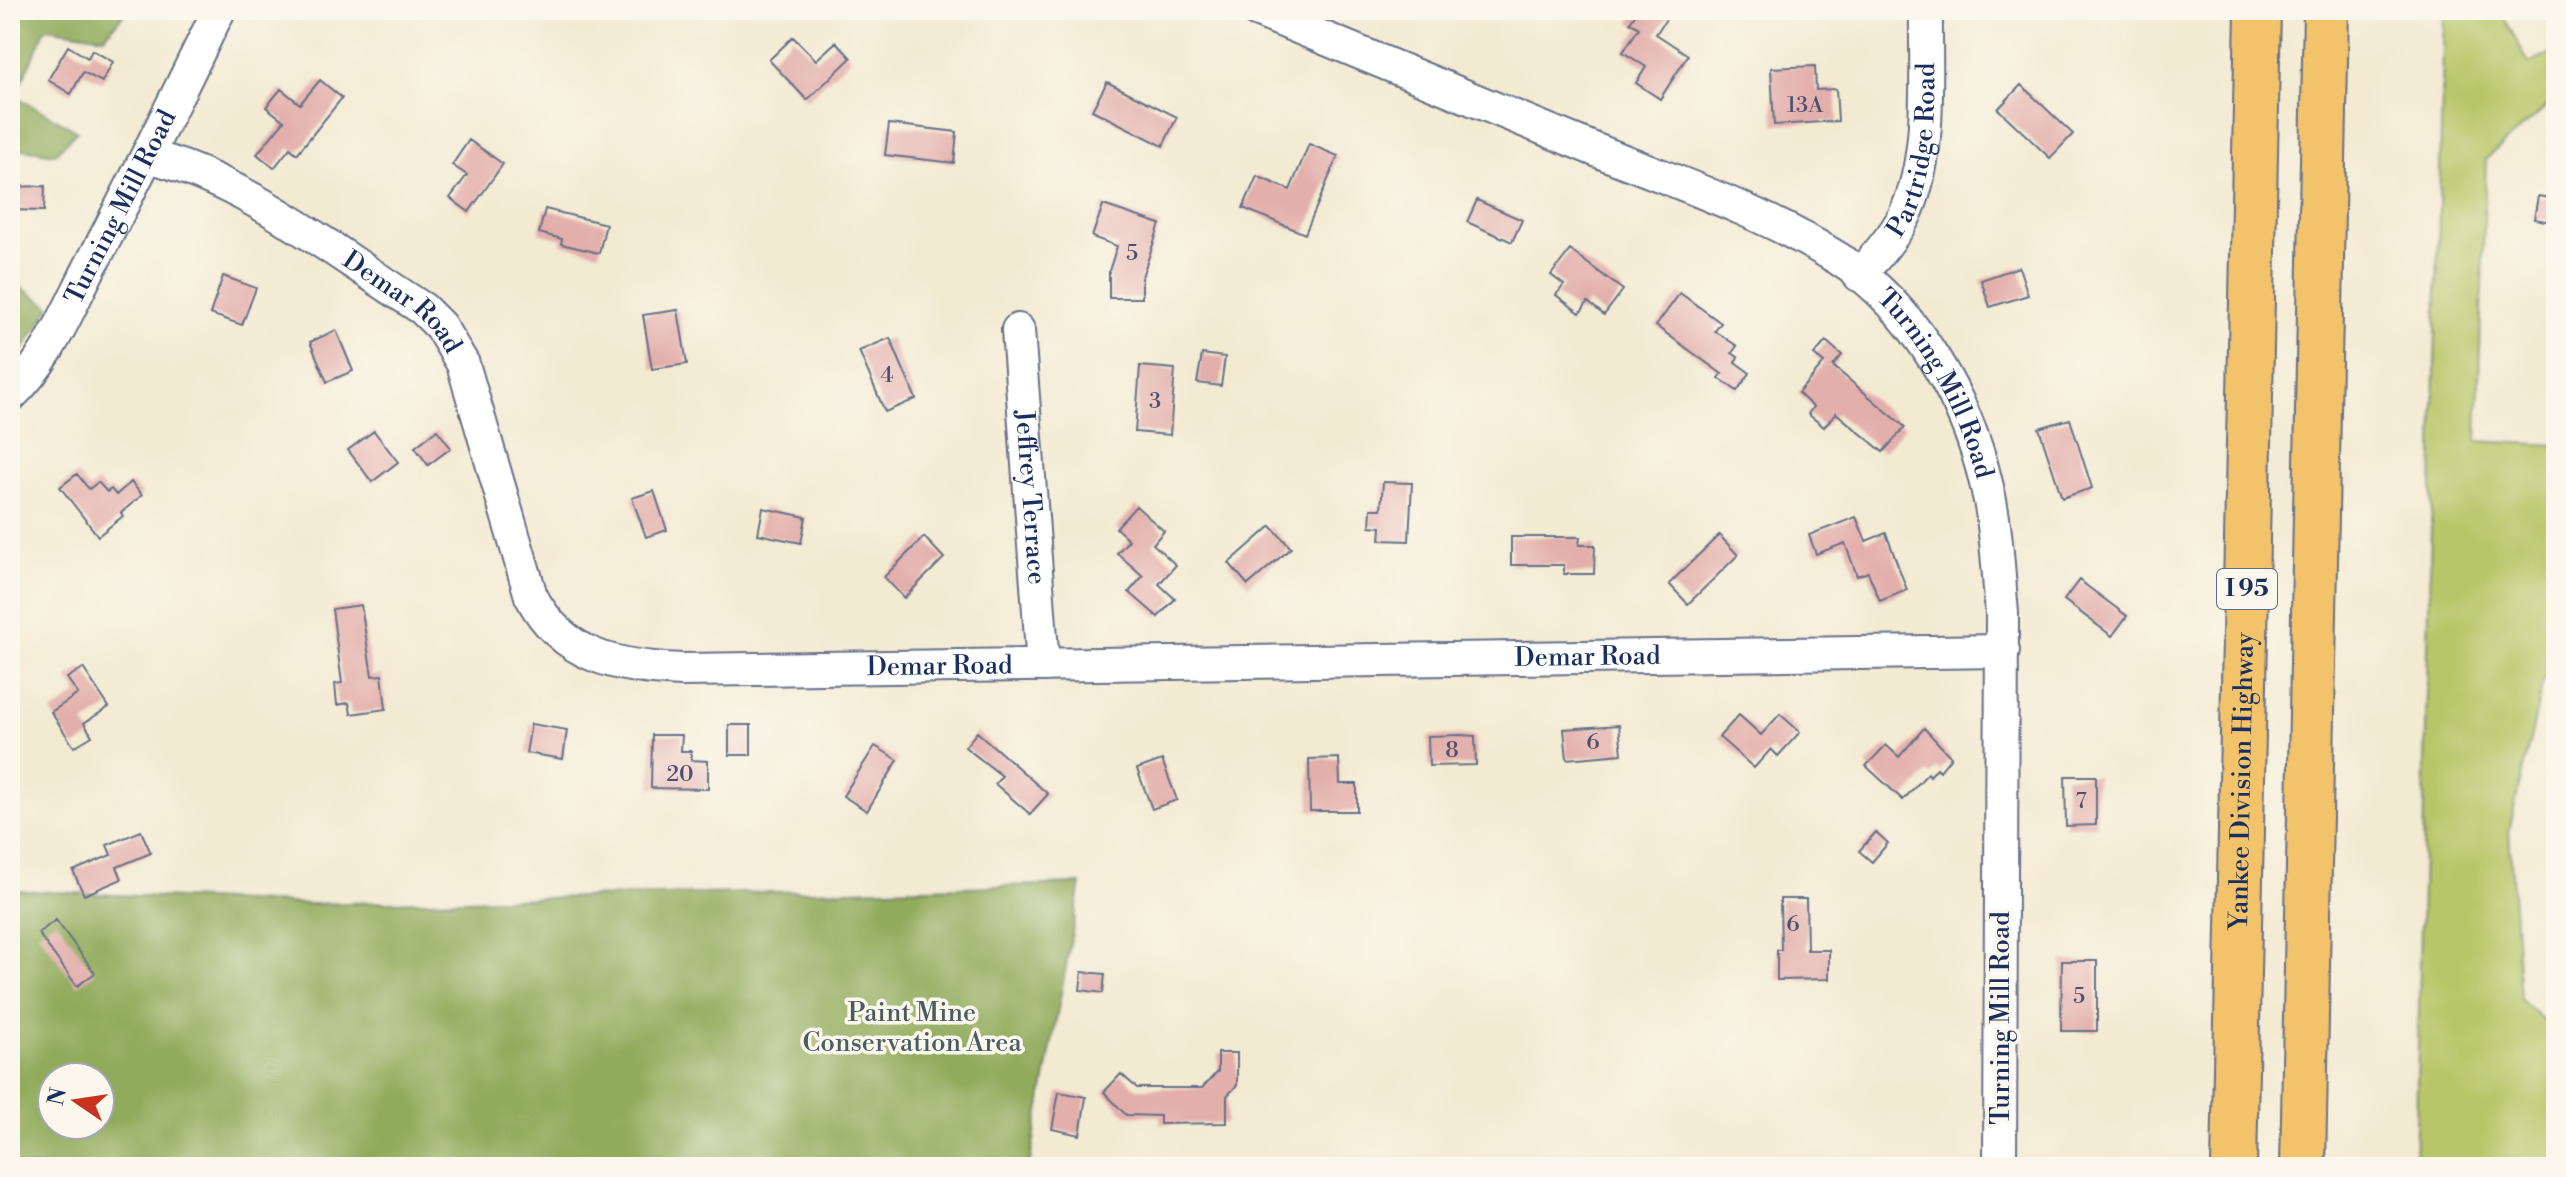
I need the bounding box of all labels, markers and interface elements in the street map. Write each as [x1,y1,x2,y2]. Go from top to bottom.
street label: Partridge Road [1880,62,1942,243]
house number: 13A [1787,92,1824,119]
street label: Turning Mill Road [58,104,184,309]
house number: 5 [1126,240,1138,267]
street label: Demar Road [336,244,469,359]
street label: Turning Mill Road [1870,282,2000,482]
house number: 4 [880,362,894,389]
house number: 3 [1149,388,1161,415]
street label: Jeffrey Terrace [1008,408,1053,586]
road number: I 95 [2217,569,2277,609]
street label: Yankee Division Highway [2223,632,2261,932]
street label: Demar Road [1514,640,1661,674]
street label: Demar Road [866,649,1013,683]
house number: 6 [1586,729,1600,756]
house number: 8 [1445,737,1459,764]
house number: 20 [666,761,694,788]
house number: 7 [2075,788,2087,815]
house number: 6 [1786,911,1800,938]
street label: Turning Mill Road [1985,911,2017,1125]
house number: 5 [2073,983,2085,1010]
park label: Paint Mine Conservation Area [802,997,1022,1059]
north arrow [36,1061,116,1141]
text: N [43,1085,73,1108]

